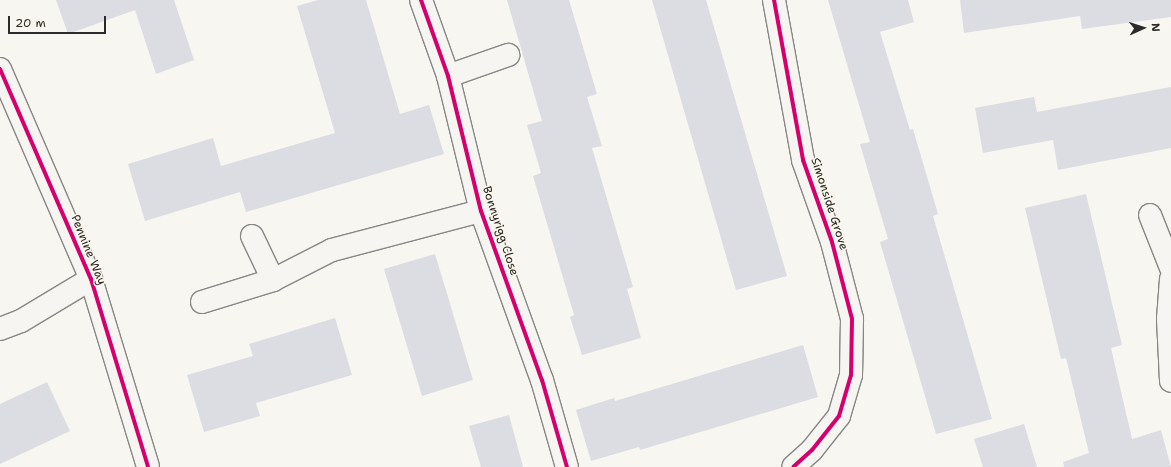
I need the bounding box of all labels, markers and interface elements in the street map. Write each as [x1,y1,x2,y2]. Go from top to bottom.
scale bar [10,8,108,34]
north arrow [1123,8,1163,48]
text: 20 m [15,15,46,31]
text: N [1148,23,1163,32]
street label: Simonside Grove [807,156,851,252]
street label: Bonnyrigg Close [479,184,521,278]
street label: Pennine Way [67,213,109,287]

